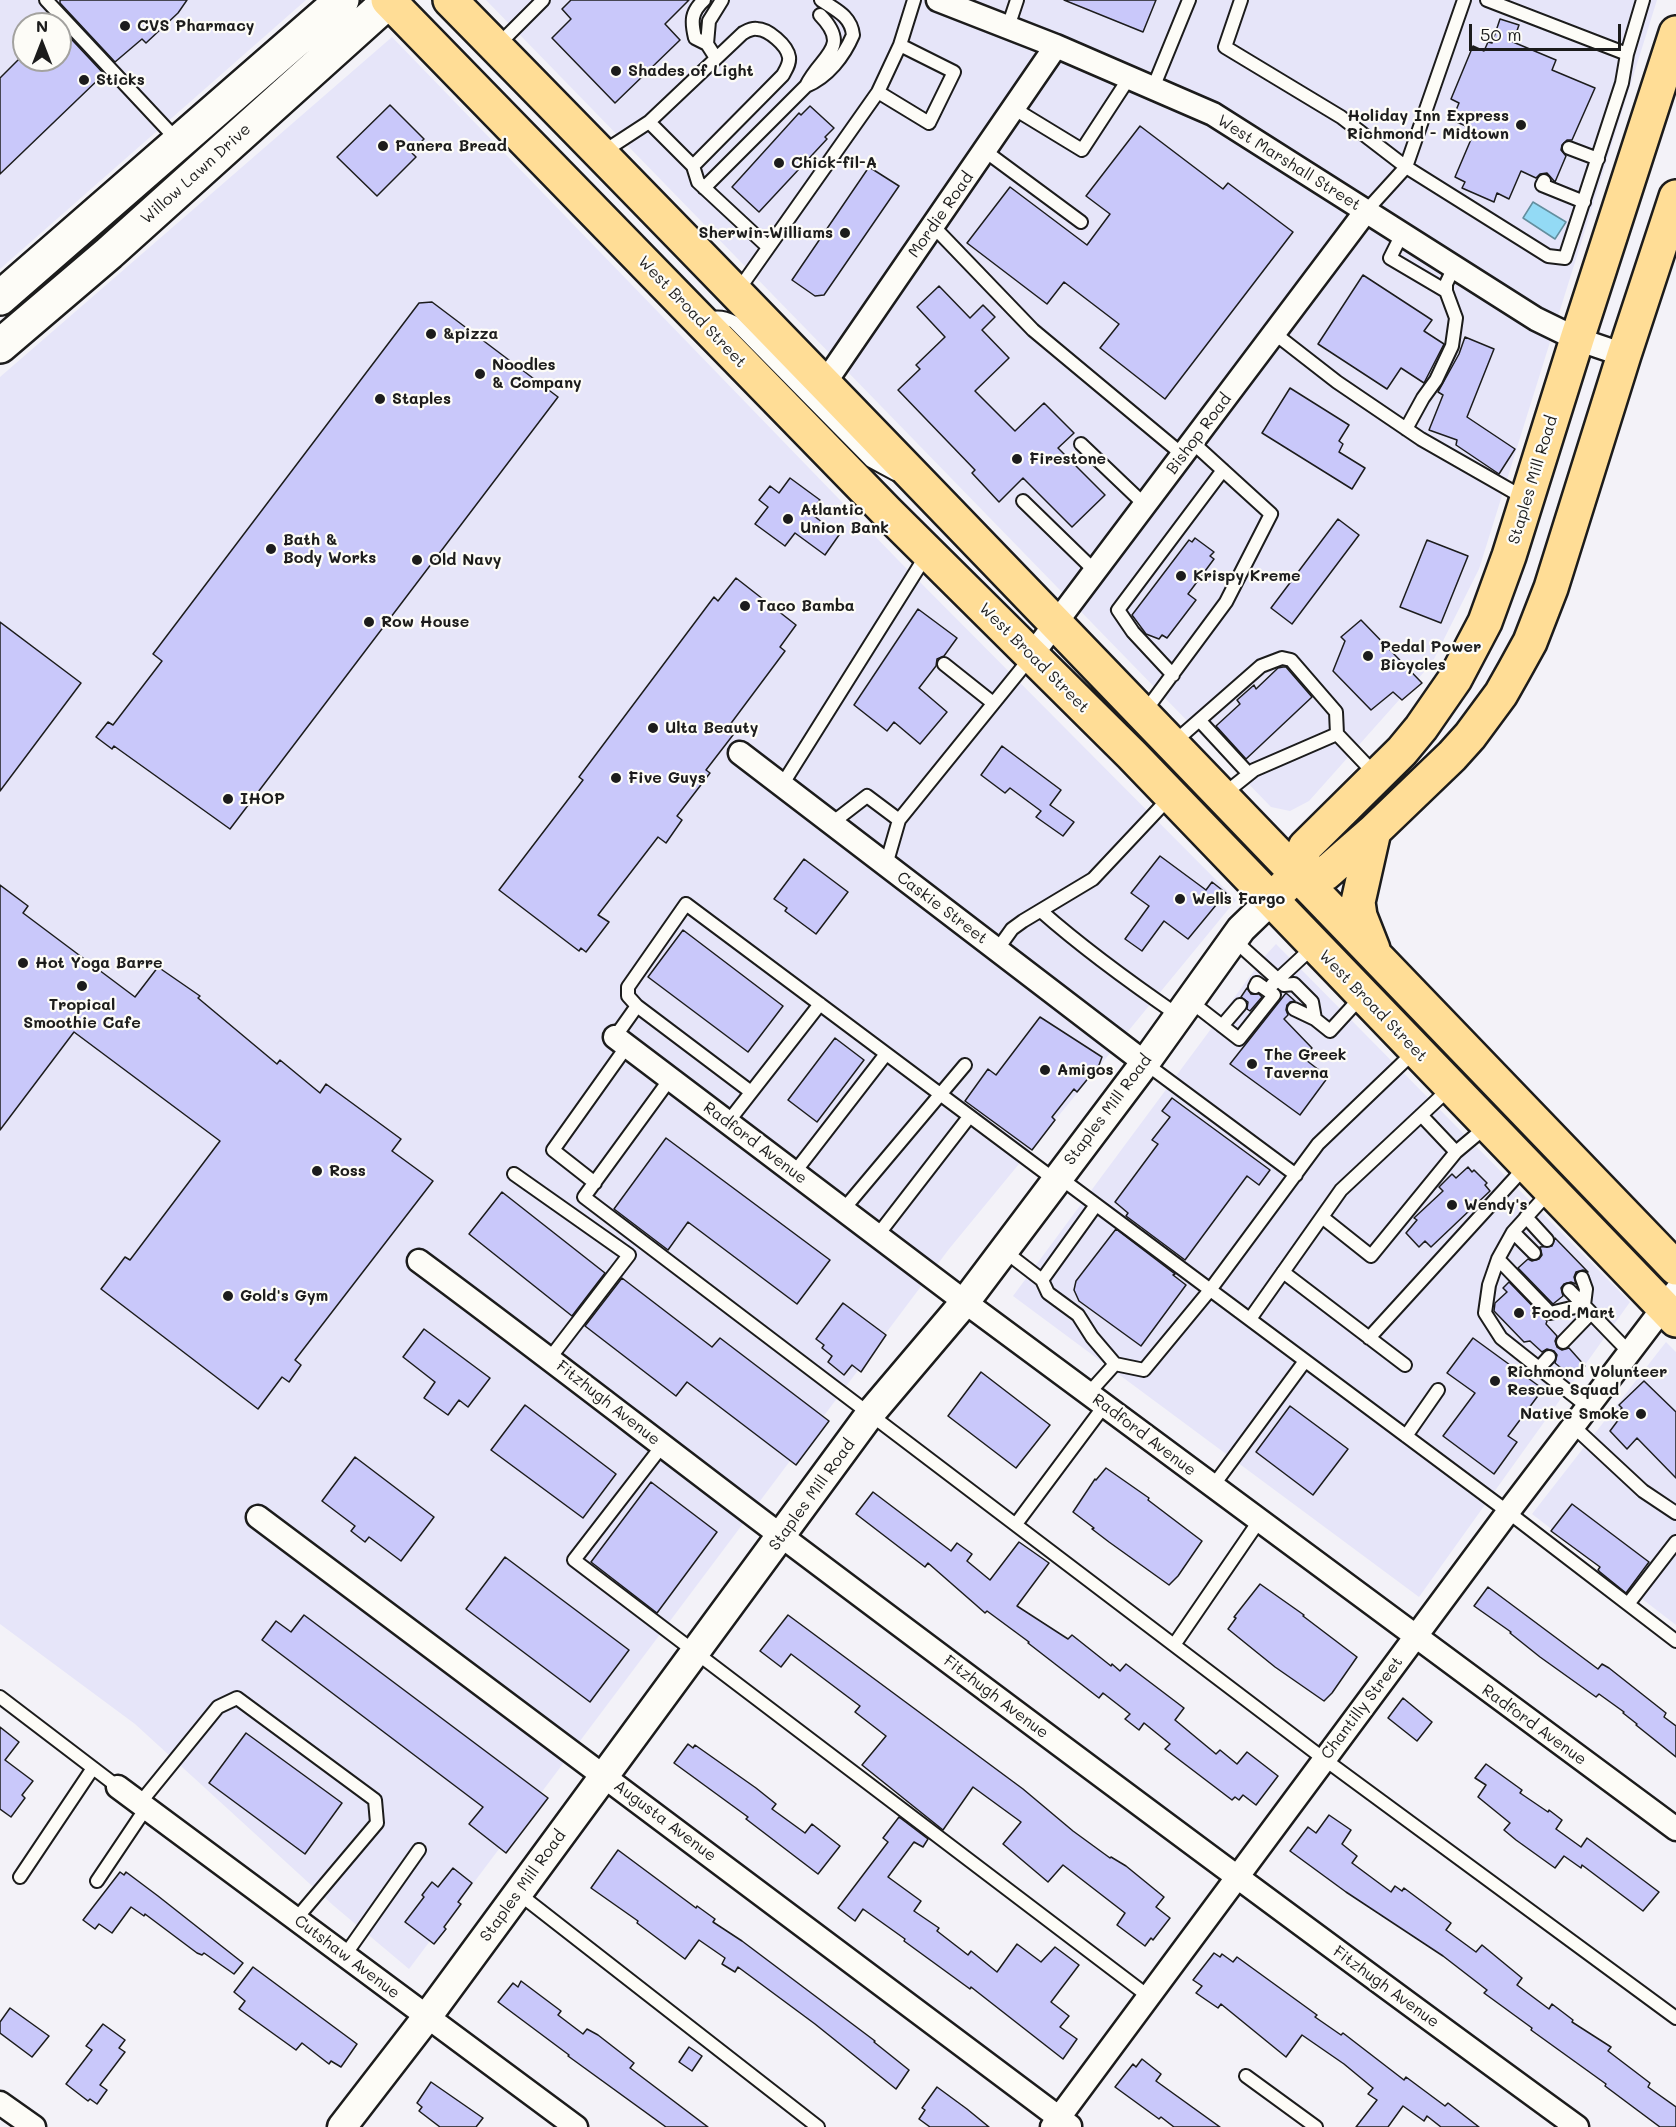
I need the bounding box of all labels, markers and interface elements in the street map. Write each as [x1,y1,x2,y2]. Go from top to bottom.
north arrow [12,12,72,72]
scale bar [1472,12,1624,50]
text: N [36,15,48,36]
place label: CVS Pharmacy [137,16,254,36]
marker: CVS Pharmacy [118,19,132,33]
text: 50 m [1480,22,1522,46]
place label: Shades of Light [628,61,754,81]
marker: Shades of Light [609,64,623,78]
place label: Sticks [96,70,145,90]
marker: Sticks [77,73,91,87]
place label: Holiday Inn Express Richmond - Midtown [1347,106,1509,144]
street label: West Marshall Street [1214,111,1364,215]
marker: Holiday Inn Express Richmond - Midtown [1514,118,1528,132]
street label: Willow Lawn Drive [137,120,255,228]
place label: Panera Bread [395,136,507,156]
marker: Panera Bread [376,139,390,153]
place label: Chick-fil-A [791,153,877,173]
marker: Chick-fil-A [772,156,786,170]
street label: Mordie Road [904,168,978,262]
place label: Sherwin-Williams [698,223,833,243]
marker: Sherwin-Williams [838,226,852,240]
street label: West Broad Street [634,252,750,372]
place label: &pizza [443,324,498,344]
marker: &pizza [424,327,438,341]
place label: Noodles & Company [492,355,582,393]
marker: Noodles & Company [473,367,487,381]
place label: Staples [392,389,451,409]
street label: Bishop Road [1162,390,1236,478]
marker: Staples [373,392,387,406]
street label: Staples Mill Road [1504,413,1562,547]
place label: Firestone [1029,449,1106,469]
marker: Firestone [1010,452,1024,466]
place label: Atlantic Union Bank [800,500,889,538]
marker: Atlantic Union Bank [781,512,795,526]
place label: Bath & Body Works [283,530,376,568]
marker: Bath & Body Works [264,542,278,556]
place label: Old Navy [429,550,502,570]
marker: Old Navy [410,553,424,567]
place label: Krispy Kreme [1193,566,1300,586]
marker: Krispy Kreme [1174,569,1188,583]
place label: Taco Bamba [757,596,855,616]
marker: Taco Bamba [738,599,752,613]
street label: West Broad Street [975,599,1093,717]
place label: Row House [381,612,469,632]
marker: Row House [362,615,376,629]
place label: Pedal Power Bicycles [1380,637,1481,675]
marker: Pedal Power Bicycles [1361,649,1375,663]
place label: Ulta Beauty [665,718,758,738]
marker: Ulta Beauty [646,721,660,735]
place label: Five Guys [628,768,706,788]
marker: Five Guys [609,771,623,785]
place label: IHOP [240,789,285,809]
marker: IHOP [221,792,235,806]
street label: Caskie Street [893,868,991,948]
place label: Wells Fargo [1192,889,1285,909]
marker: Wells Fargo [1173,892,1187,906]
street label: West Broad Street [1315,946,1431,1066]
place label: Hot Yoga Barre [35,953,163,973]
marker: Hot Yoga Barre [16,956,30,970]
marker: Tropical Smoothie Cafe [75,979,89,993]
place label: Tropical Smoothie Cafe [23,995,141,1033]
place label: The Greek Taverna [1264,1045,1346,1083]
street label: Staples Mill Road [1060,1051,1156,1169]
marker: The Greek Taverna [1245,1057,1259,1071]
place label: Amigos [1057,1060,1114,1080]
marker: Amigos [1038,1063,1052,1077]
street label: Radford Avenue [699,1098,811,1188]
place label: Ross [329,1161,366,1181]
marker: Ross [310,1164,324,1178]
place label: Wendy's [1464,1195,1527,1215]
marker: Wendy's [1445,1198,1459,1212]
place label: Gold's Gym [240,1286,328,1306]
marker: Gold's Gym [221,1289,235,1303]
place label: Food Mart [1531,1303,1615,1323]
marker: Food Mart [1512,1306,1526,1320]
street label: Fitzhugh Avenue [552,1357,664,1449]
place label: Richmond Volunteer Rescue Squad [1507,1362,1667,1400]
marker: Richmond Volunteer Rescue Squad [1488,1374,1502,1388]
street label: Radford Avenue [1088,1390,1200,1480]
place label: Native Smoke [1520,1404,1629,1424]
marker: Native Smoke [1634,1407,1648,1421]
street label: Staples Mill Road [765,1435,859,1555]
street label: Fitzhugh Avenue [940,1651,1052,1743]
street label: Chantilly Street [1317,1653,1407,1763]
street label: Radford Avenue [1478,1681,1590,1769]
street label: Augusta Avenue [610,1776,720,1866]
street label: Staples Mill Road [476,1826,570,1946]
street label: Cutshaw Avenue [291,1911,403,2003]
street label: Fitzhugh Avenue [1329,1942,1443,2032]

